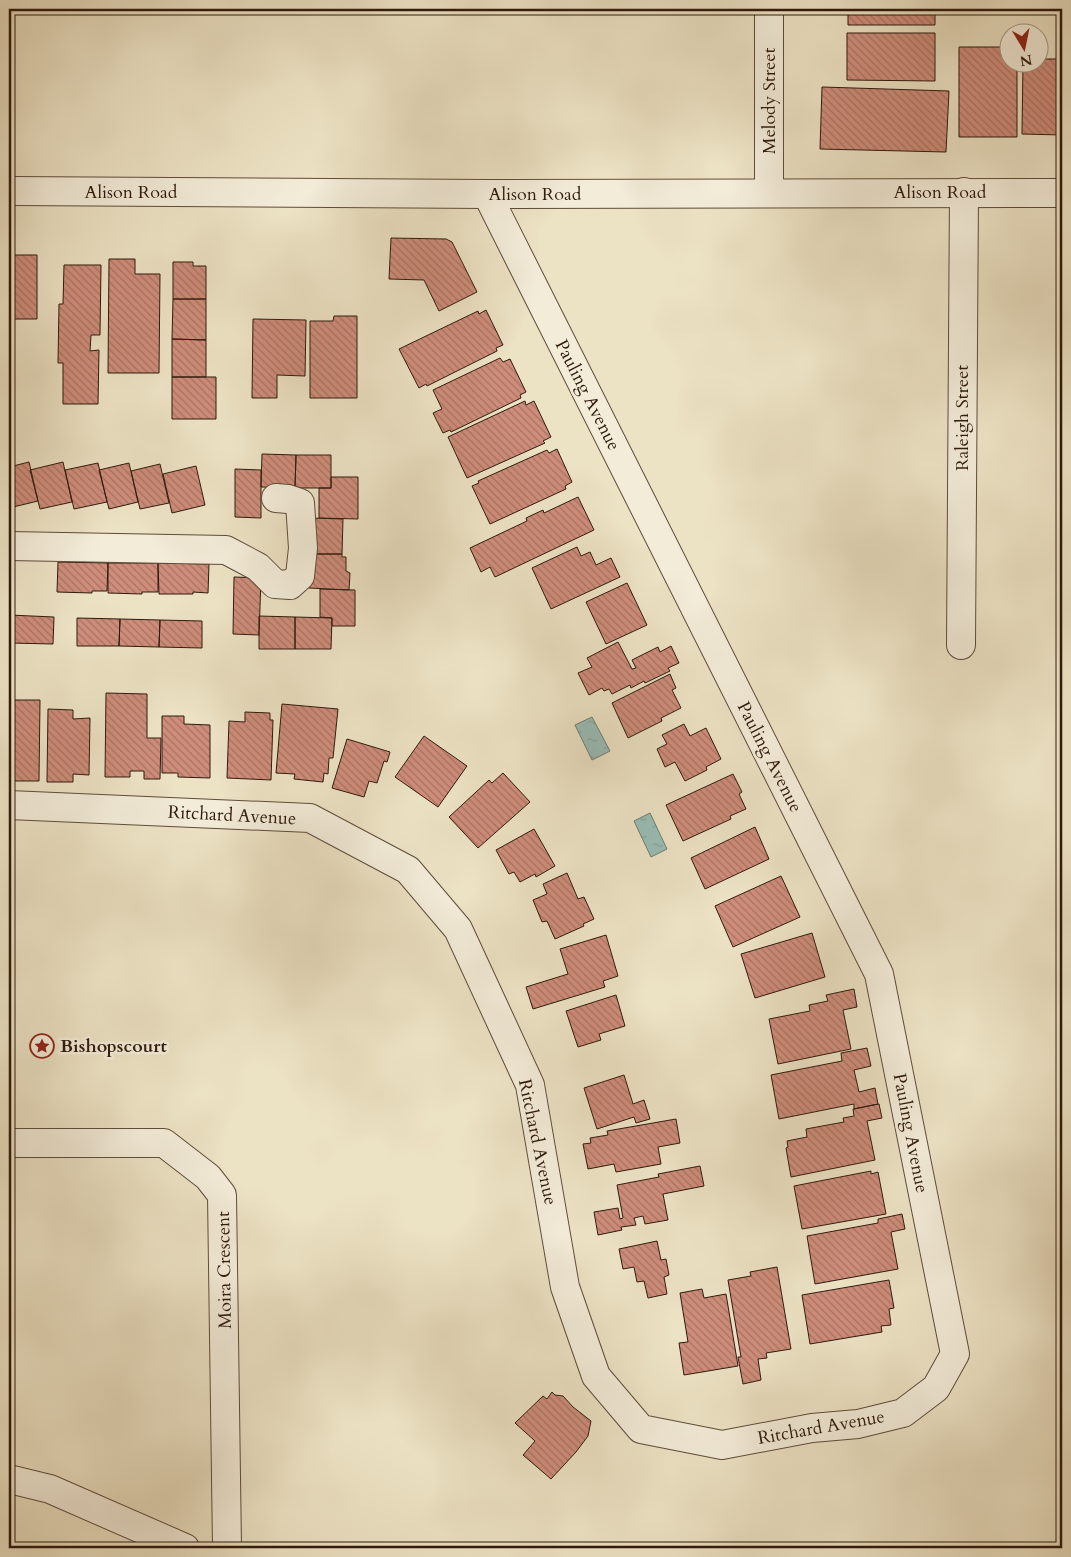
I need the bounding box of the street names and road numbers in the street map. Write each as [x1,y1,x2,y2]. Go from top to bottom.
street label: Melody Street [757,47,782,154]
street label: Alison Road [85,180,178,205]
street label: Alison Road [894,180,987,205]
street label: Alison Road [489,182,582,207]
street label: Pauling Avenue [549,335,626,455]
street label: Raleigh Street [950,365,975,471]
street label: Pauling Avenue [731,697,808,817]
street label: Ritchard Avenue [167,800,297,831]
street label: Pauling Avenue [887,1071,934,1195]
street label: Ritchard Avenue [512,1077,563,1208]
street label: Moira Crescent [211,1211,238,1329]
street label: Ritchard Avenue [756,1404,887,1451]

